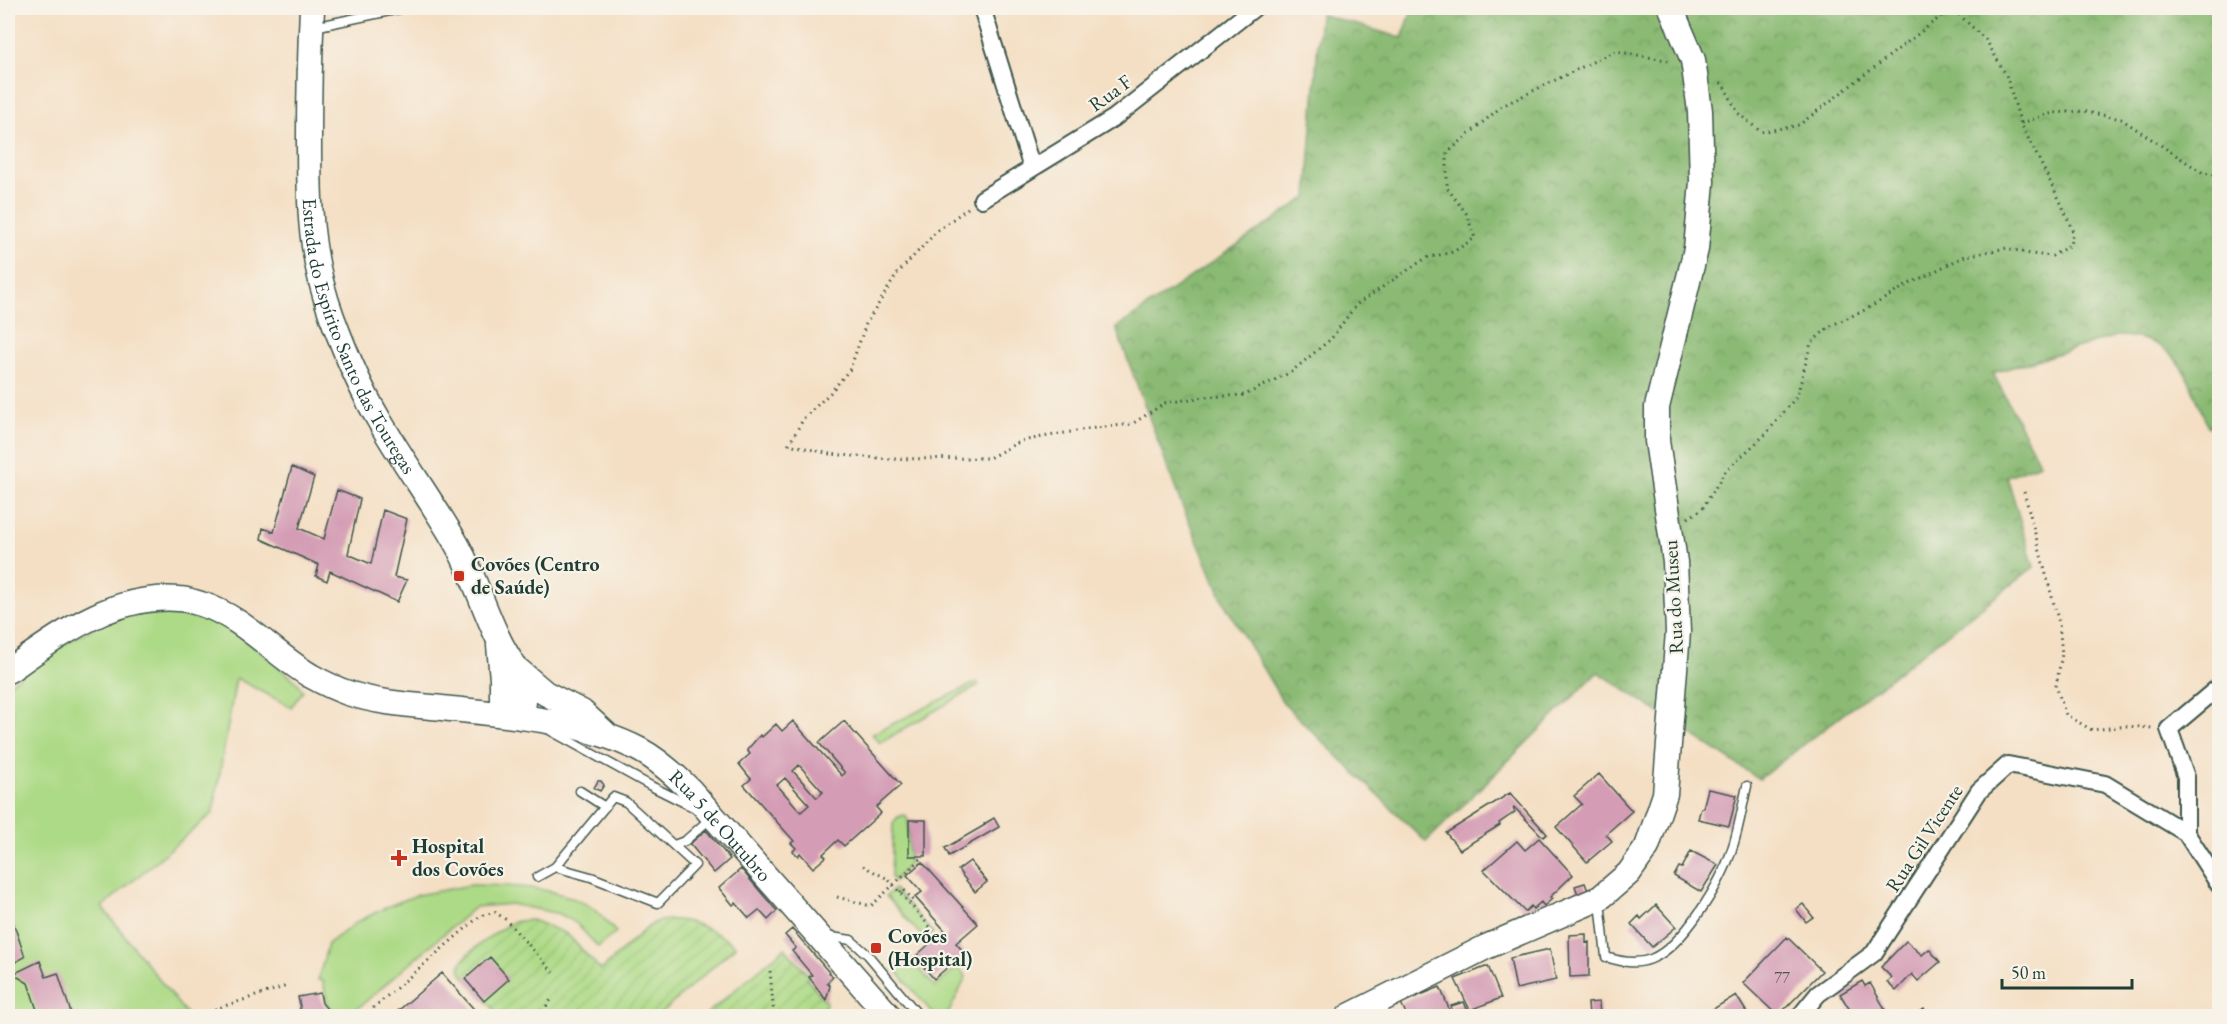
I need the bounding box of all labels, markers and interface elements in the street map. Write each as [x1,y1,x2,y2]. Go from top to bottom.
street label: Rua F [1083,69,1137,117]
street label: Estrada do Espírito Santo das Touregas [297,197,422,479]
street label: Rua do Museu [1657,539,1689,655]
place label: Covões (Centro de Saúde) [471,551,599,600]
marker: Covões (Centro de Saúde) [452,569,466,583]
street label: Rua 5 de Outubro [664,764,778,887]
street label: Rua Gil Vicente [1880,779,1969,897]
place label: Hospital dos Covões [412,833,504,882]
marker: Hospital dos Covões [390,849,408,867]
place label: Covões (Hospital) [888,923,972,972]
marker: Covões (Hospital) [869,941,883,955]
scale bar [2002,952,2132,990]
text: 50 m [2011,961,2046,984]
house number: 77 [1774,967,1790,988]

